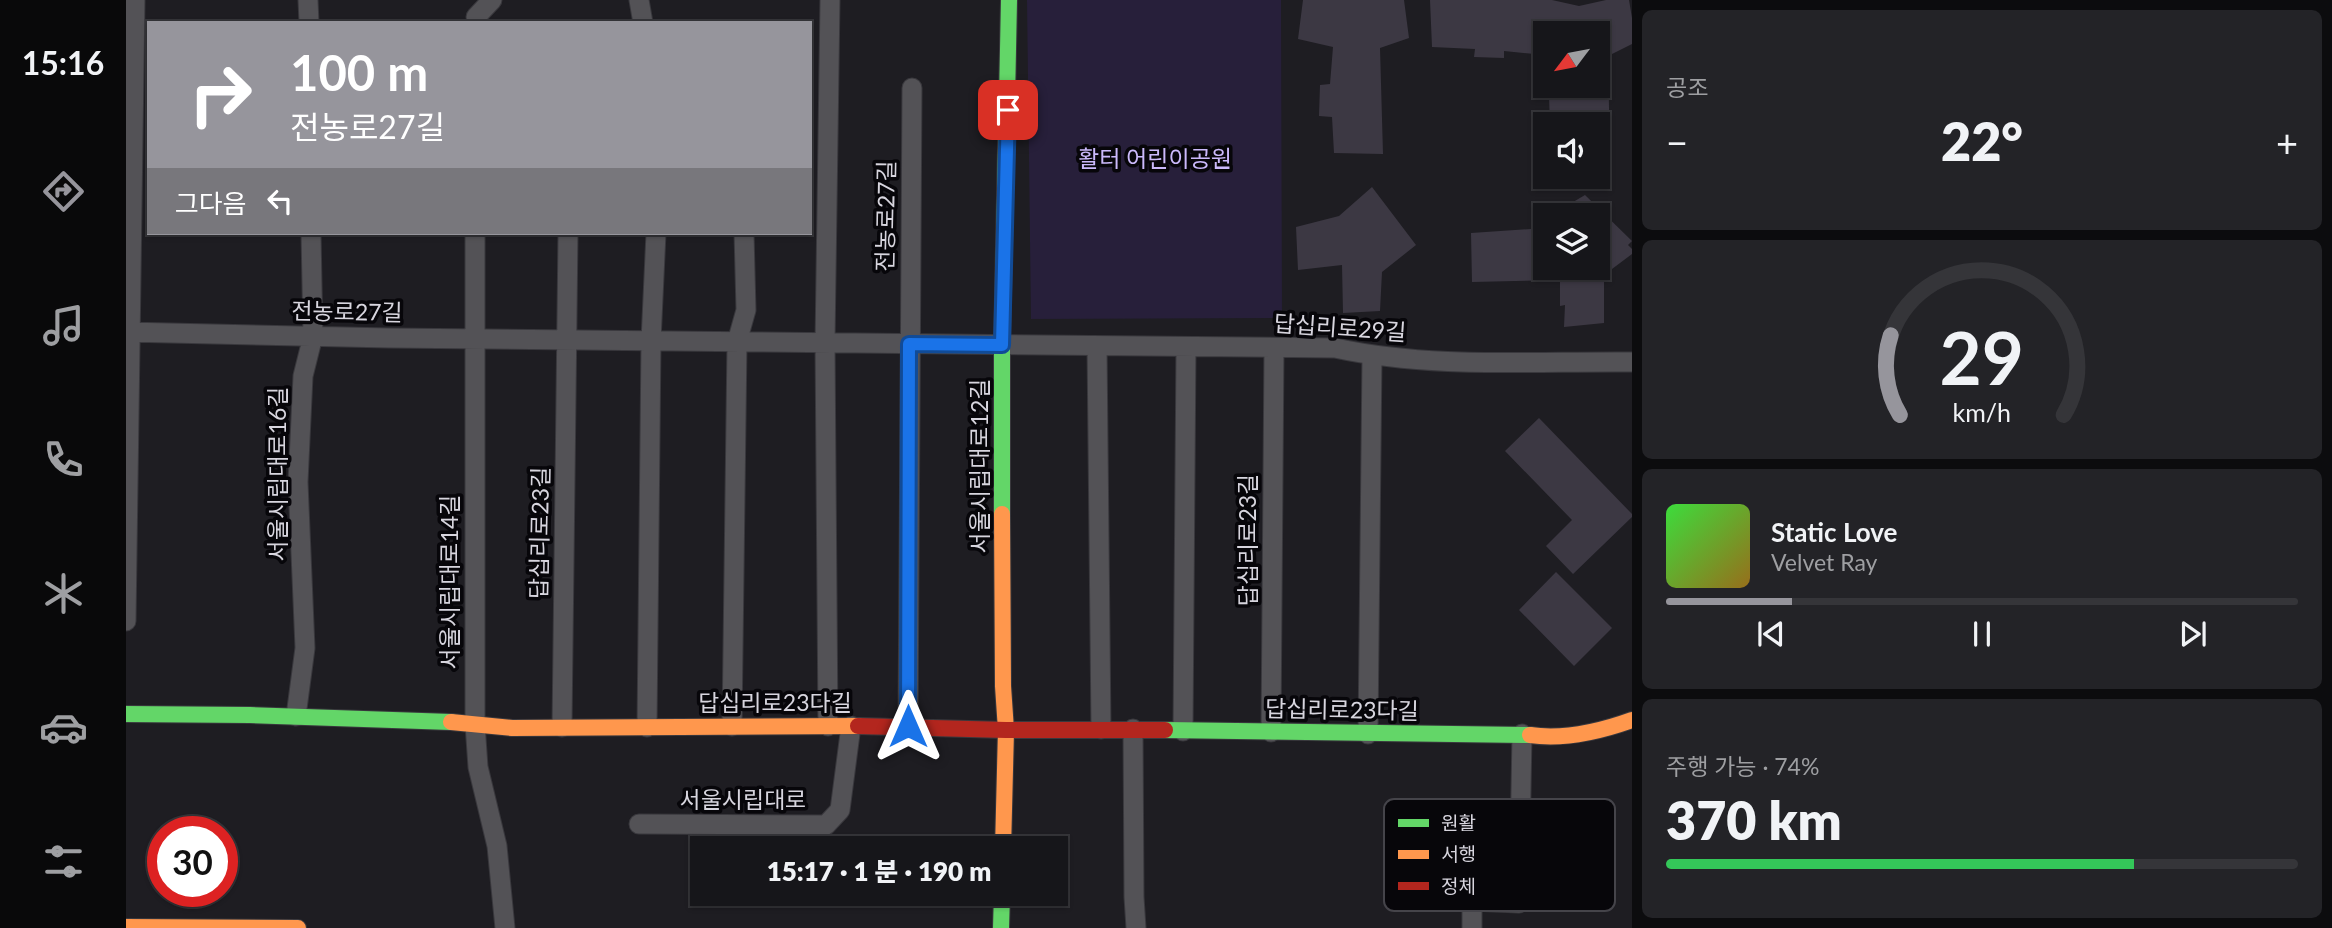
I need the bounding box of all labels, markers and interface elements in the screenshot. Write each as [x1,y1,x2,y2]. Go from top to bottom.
north arrow [1533,21,1610,98]
map controls [1533,21,1610,280]
text: 15:16 [22,43,104,82]
text: 100 m [290,43,428,101]
icon: right [175,49,266,140]
text: 공조 [1666,73,1708,101]
pin [978,80,1038,140]
icon: arrive [989,91,1027,129]
text: 전농로27길 [290,107,445,146]
text: 22° [1941,110,2023,172]
button: sound [1533,112,1610,189]
text: − [1666,119,1688,165]
text: + [2276,119,2298,165]
park label: 활터 어린이공원 [1078,144,1232,172]
street label: 전농로27길 [870,160,900,272]
icon: directions [39,167,88,216]
icon: left [261,182,299,220]
text: 그다음 [175,187,247,219]
button: layers [1533,203,1610,280]
street label: 전농로27길 [291,296,403,326]
icon: music [39,301,88,350]
street label: 답십리로29길 [1273,308,1407,346]
text: 29 [1940,314,2024,402]
street label: 서울시립대로12길 [965,379,993,553]
street label: 서울시립대로16길 [263,387,291,561]
text: km/h [1953,397,2011,427]
icon: phone [39,435,88,484]
street label: 답십리로23길 [524,467,554,599]
street label: 답십리로23길 [1233,474,1261,606]
street label: 서울시립대로14길 [435,495,463,669]
text: Static Love [1771,516,1898,548]
text: Velvet Ray [1771,548,1877,576]
icon: climate [39,569,88,618]
icon: previous [1752,615,1790,653]
icon: pause [1963,615,2001,653]
icon: next [2174,615,2212,653]
street label: 답십리로23다길 [698,688,852,716]
position arrow [871,689,945,763]
street label: 답십리로23다길 [1265,694,1419,724]
icon: car [39,703,88,752]
text: 주행 가능 · 74% [1666,752,1819,780]
street label: 서울시립대로 [680,785,806,813]
text: 370 km [1666,789,1842,851]
legend [1384,799,1615,911]
text: 원활 [1441,811,1476,834]
speed limit sign: 30 [147,816,238,907]
icon: filters [39,837,88,886]
text: 서행 [1441,842,1476,865]
text: 15:17 · 1 분 · 190 m [767,855,991,887]
text: 정체 [1441,874,1476,897]

